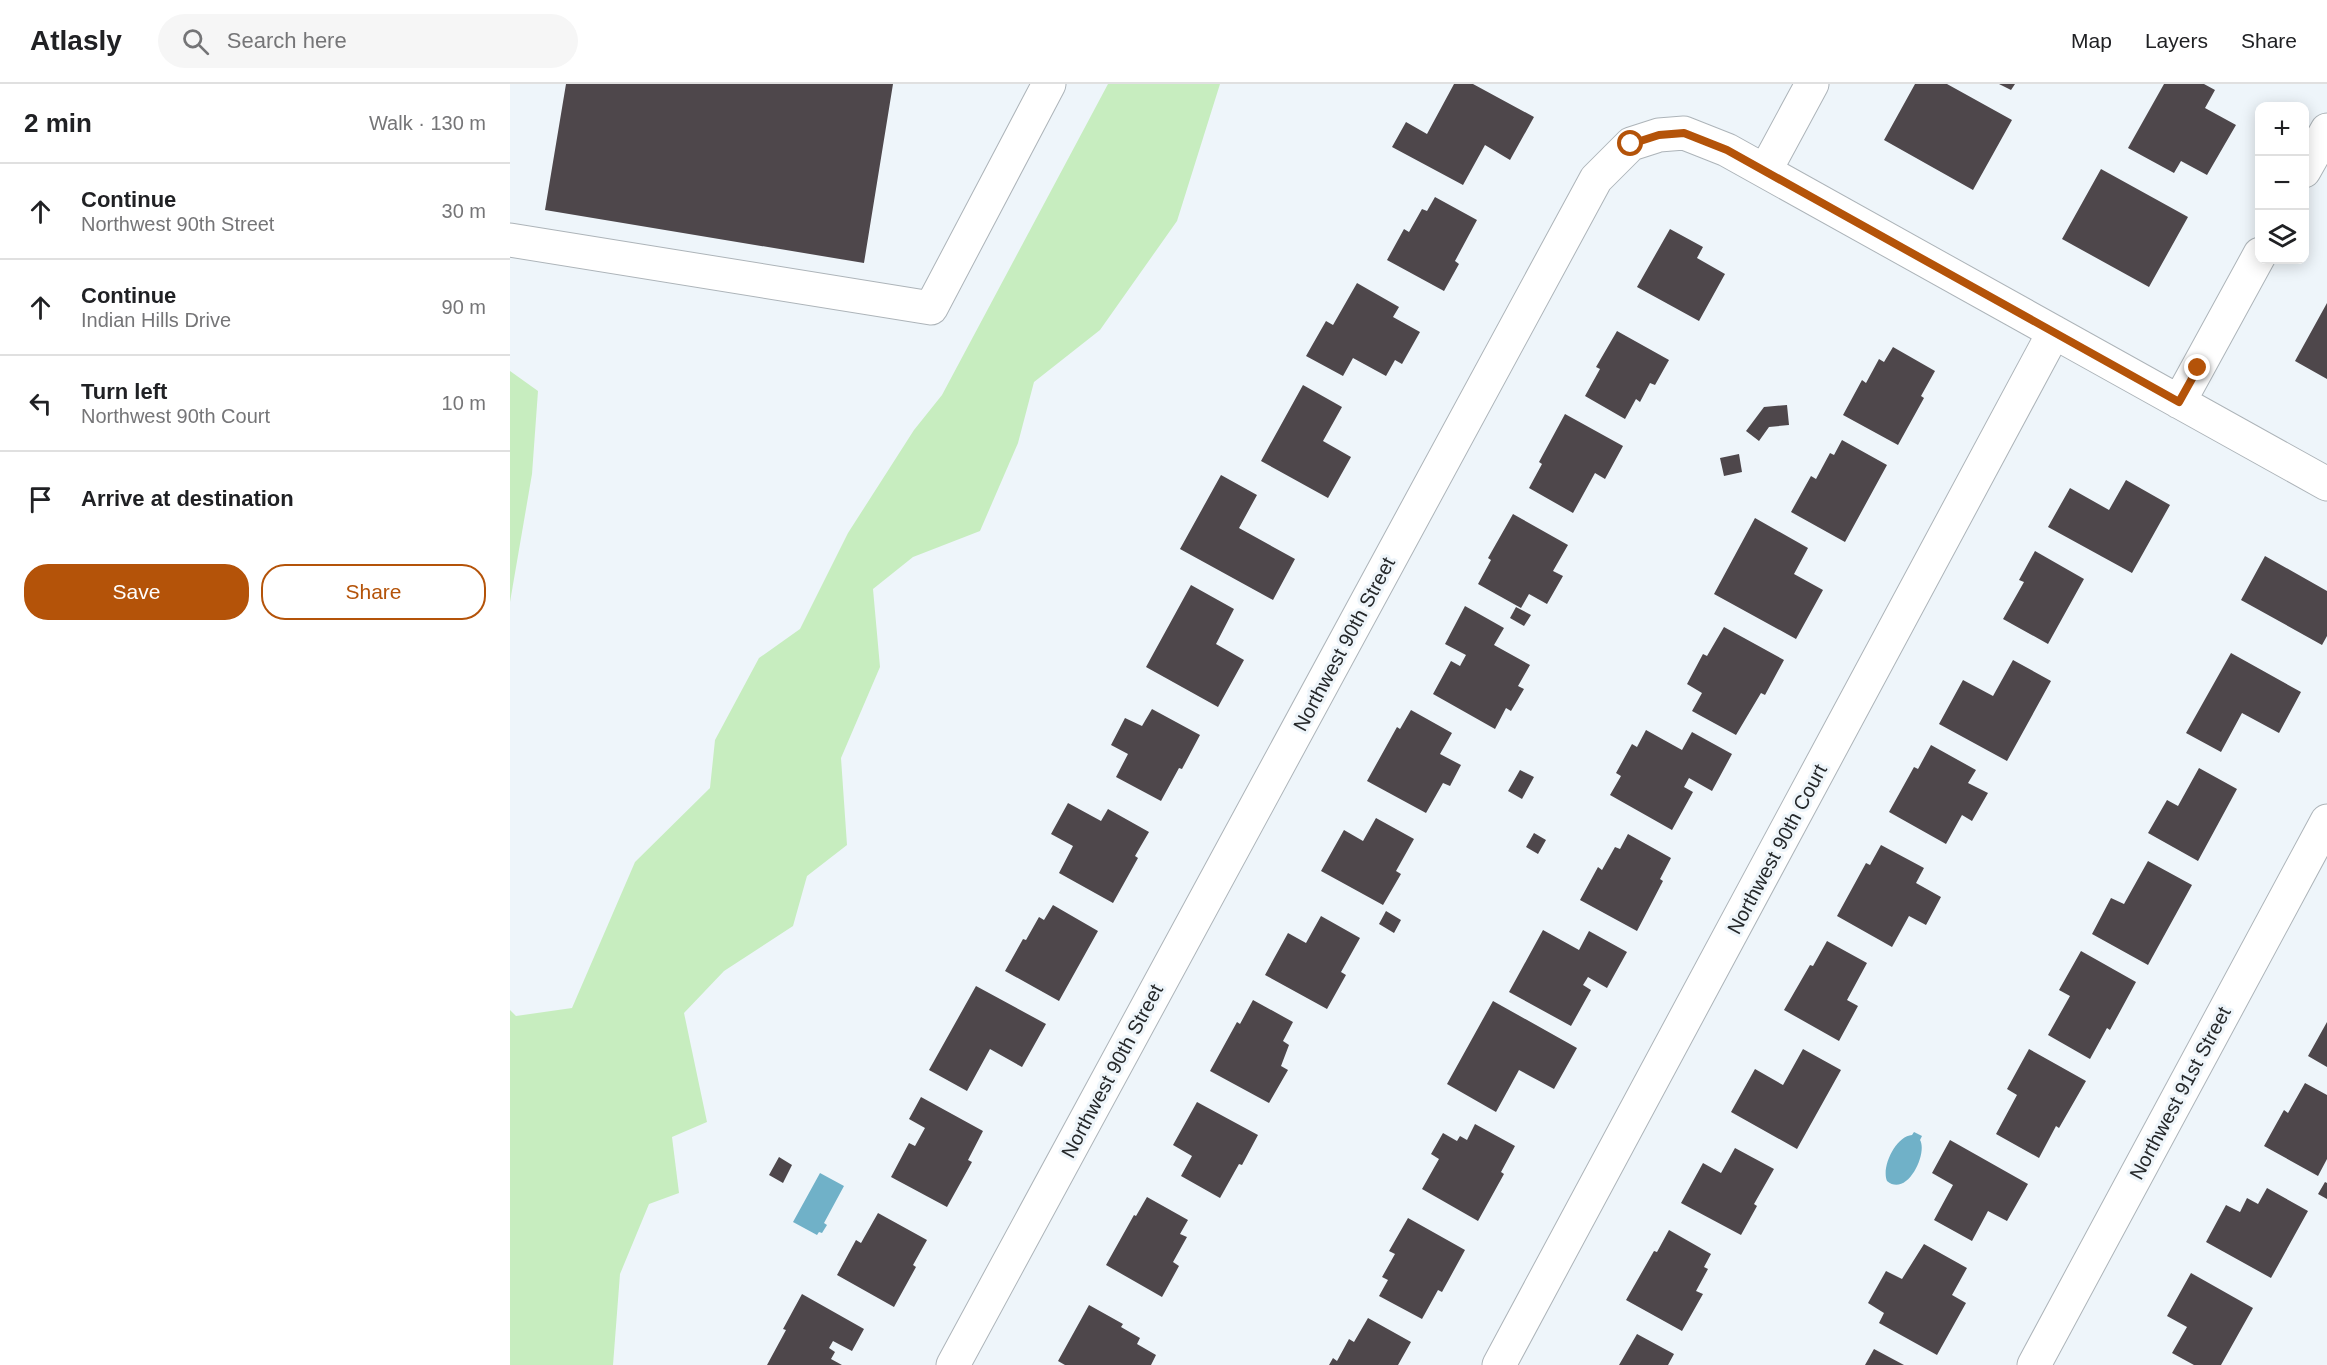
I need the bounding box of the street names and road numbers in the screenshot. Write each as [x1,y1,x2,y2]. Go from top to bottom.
street label: Northwest 90th Street [1289,553,1399,735]
street label: Northwest 90th Court [1723,760,1831,938]
street label: Northwest 90th Street [1057,980,1167,1162]
street label: Northwest 91st Street [2125,1003,2235,1183]

